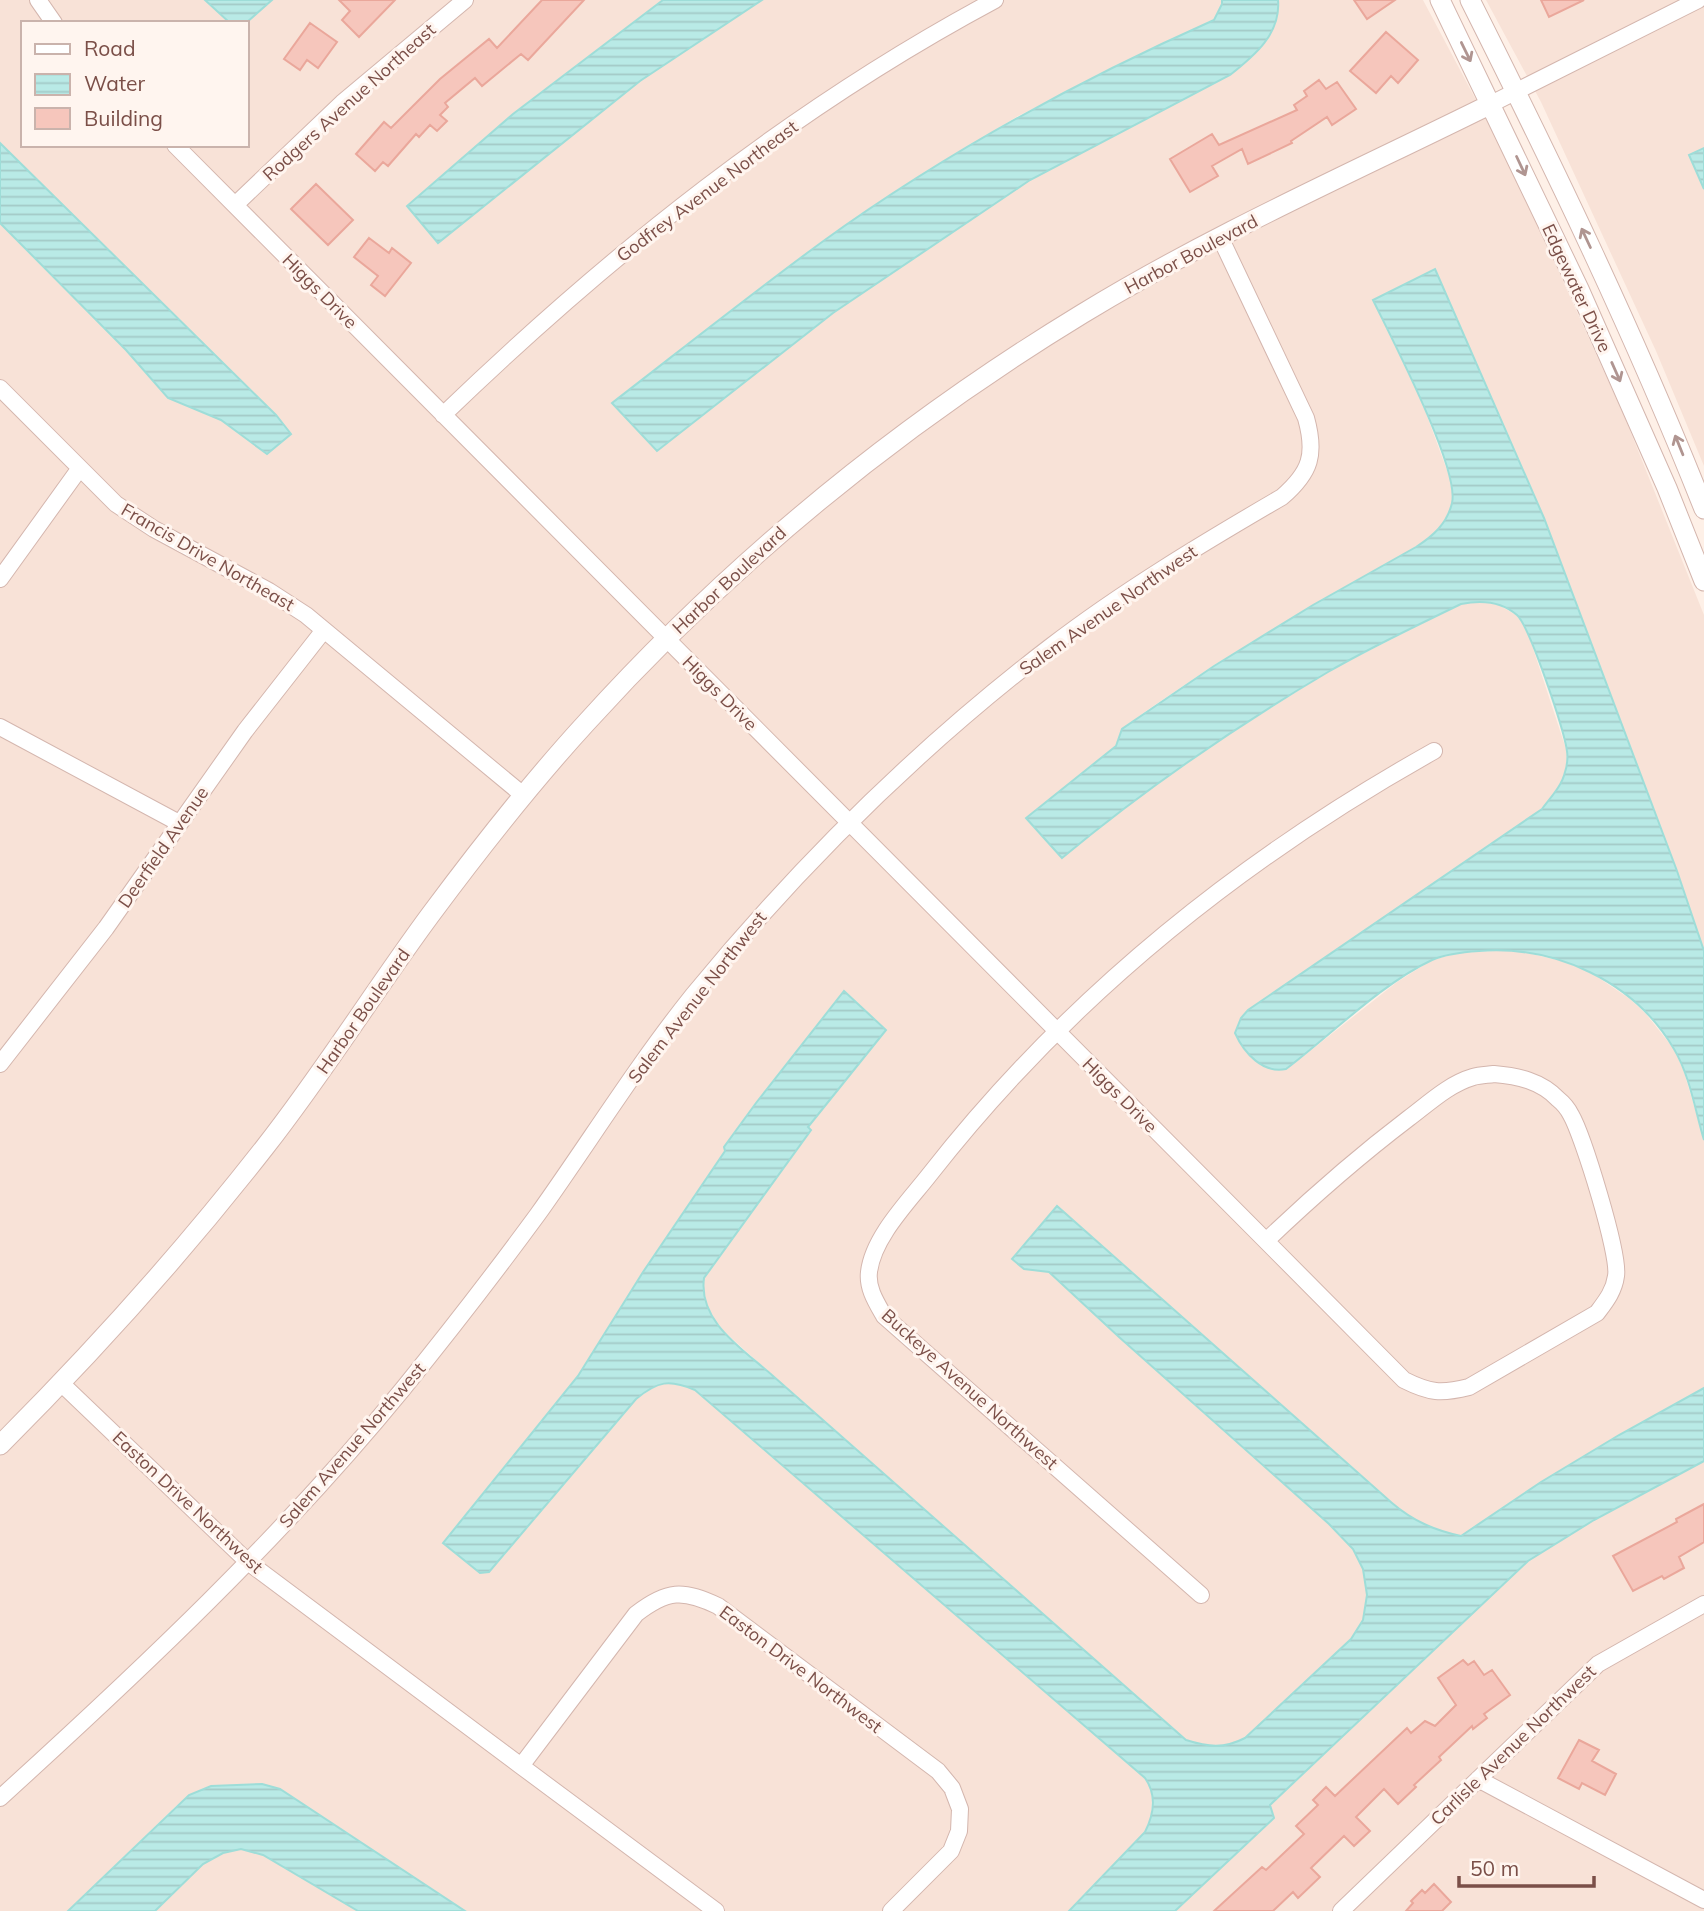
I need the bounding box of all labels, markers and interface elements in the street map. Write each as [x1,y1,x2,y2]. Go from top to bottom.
street label: Rodgers Avenue Northeast [258,18,440,186]
legend [21,21,248,147]
text: Road [84,35,135,61]
one-way arrow [1459,41,1473,62]
text: Water [84,70,145,96]
text: Building [84,105,163,131]
street label: Godfrey Avenue Northeast [612,115,802,267]
one-way arrow [1515,155,1528,176]
street label: Harbor Boulevard [1120,209,1262,299]
street label: Edgewater Drive [1537,220,1617,356]
one-way arrow [1579,228,1592,249]
street label: Higgs Drive [278,249,362,333]
one-way arrow [1610,361,1623,382]
one-way arrow [1671,435,1684,457]
street label: Francis Drive Northeast [117,498,299,616]
street label: Harbor Boulevard [667,521,791,639]
street label: Salem Avenue Northwest [1015,540,1201,680]
street label: Higgs Drive [678,651,762,735]
street label: Deerfield Avenue [113,782,213,912]
street label: Salem Avenue Northwest [623,906,771,1088]
street label: Harbor Boulevard [311,944,415,1078]
street label: Higgs Drive [1078,1053,1162,1137]
street label: Buckeye Avenue Northwest [877,1304,1063,1474]
street label: Salem Avenue Northwest [274,1357,430,1533]
street label: Easton Drive Northwest [108,1426,268,1578]
street label: Easton Drive Northwest [715,1600,887,1738]
street label: Carlisle Avenue Northwest [1426,1660,1600,1830]
scale bar [1459,1844,1594,1888]
text: 50 m [1470,1855,1519,1881]

